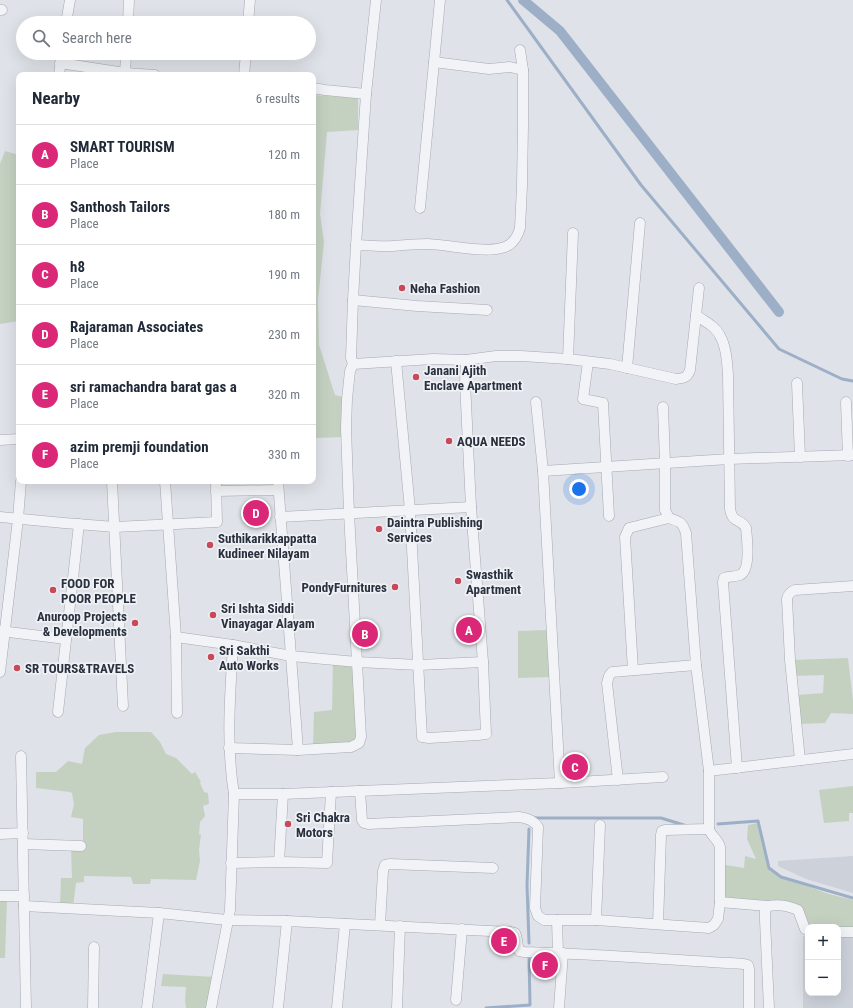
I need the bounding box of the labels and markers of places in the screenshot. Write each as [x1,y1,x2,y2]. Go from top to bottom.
place label: Neha Fashion [410,281,480,296]
marker: Neha Fashion [397,283,407,293]
place label: Janani Ajith Enclave Apartment [424,363,522,393]
marker: Janani Ajith Enclave Apartment [411,372,421,382]
place label: AQUA NEEDS [457,434,526,449]
marker: AQUA NEEDS [444,436,454,446]
pin: D [243,498,269,528]
place label: Daintra Publishing Services [387,515,483,545]
marker: Daintra Publishing Services [374,524,384,534]
place label: Suthikarikkappatta Kudineer Nilayam [218,531,317,561]
marker: Suthikarikkappatta Kudineer Nilayam [205,540,215,550]
place label: Swasthik Apartment [466,567,521,597]
place label: FOOD FOR POOR PEOPLE [61,576,136,606]
marker: Swasthik Apartment [453,576,463,586]
place label: PondyFurnitures [301,580,387,595]
marker: PondyFurnitures [390,582,400,592]
marker: FOOD FOR POOR PEOPLE [48,585,58,595]
place label: Sri Ishta Siddi Vinayagar Alayam [221,601,315,631]
place label: Anuroop Projects & Developments [37,609,127,639]
marker: Sri Ishta Siddi Vinayagar Alayam [208,610,218,620]
pin: A [456,615,482,645]
marker: Anuroop Projects & Developments [130,618,140,628]
pin: B [352,619,378,649]
place label: Sri Sakthi Auto Works [219,643,279,673]
marker: Sri Sakthi Auto Works [206,652,216,662]
place label: SR TOURS&TRAVELS [25,661,134,676]
marker: SR TOURS&TRAVELS [12,663,22,673]
pin: C [562,752,588,782]
place label: Sri Chakra Motors [296,810,350,840]
marker: Sri Chakra Motors [283,819,293,829]
pin: E [491,926,517,956]
pin: F [532,950,558,980]

